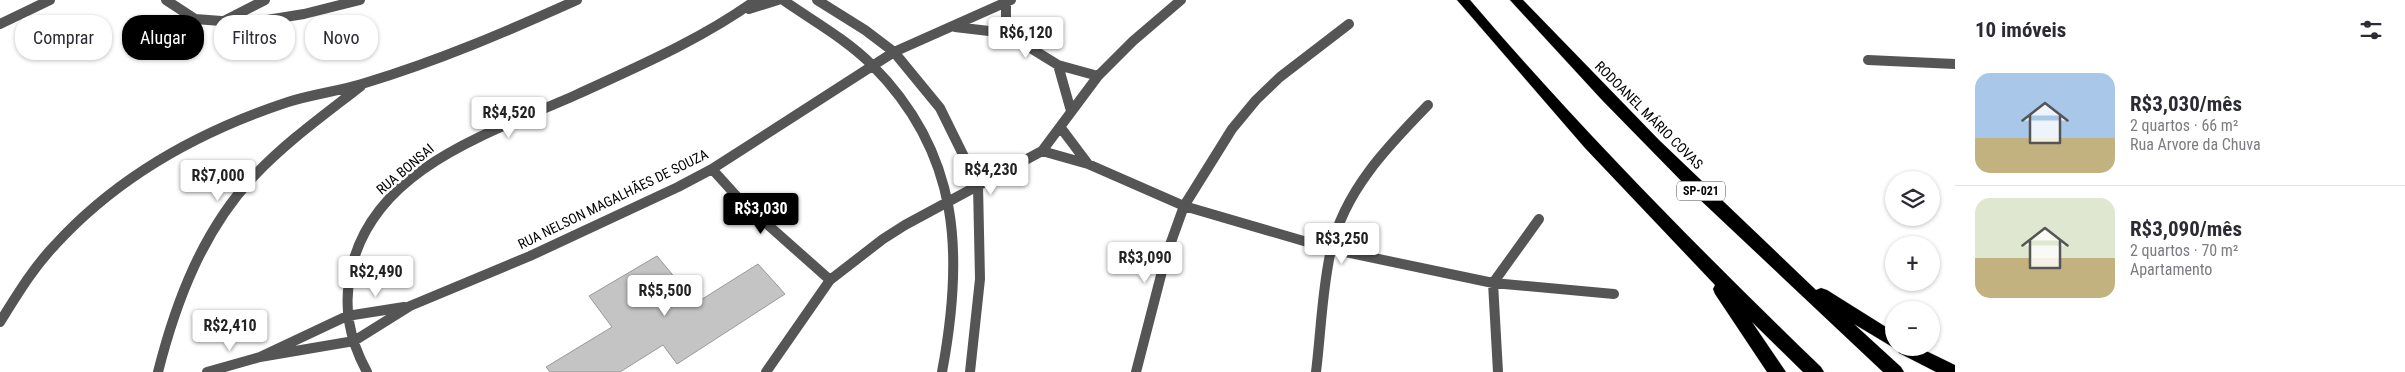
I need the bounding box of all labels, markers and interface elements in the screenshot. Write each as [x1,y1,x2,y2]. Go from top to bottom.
chip: Comprar [15,15,112,60]
chip: Alugar [122,15,204,60]
chip: Filtros [214,15,295,60]
chip: Novo [305,15,378,60]
icon: filters [2357,16,2385,44]
pin: R$6,120 [980,17,1072,59]
text: 10 imóveis [1975,18,2066,42]
text: R$6,120 [999,23,1053,42]
street label: RODOANEL MÁRIO COVAS [1592,57,1707,172]
text: R$3,030/mês [2130,92,2242,116]
icon: home [2015,93,2075,153]
pin: R$4,520 [463,96,555,139]
text: R$4,520 [482,103,536,122]
text: 2 quartos · 66 m² [2130,116,2238,135]
text: Rua Arvore da Chuva [2130,135,2261,154]
street label: RUA BONSAI [373,140,437,198]
street label: RUA NELSON MAGALHÃES DE SOUZA [515,145,711,252]
pin: R$4,230 [945,154,1037,196]
pin: R$7,000 [172,160,264,202]
text: R$4,230 [964,160,1018,179]
text: R$7,000 [191,166,245,185]
map controls [1885,171,1940,356]
button: layers [1885,171,1940,226]
road number: SP-021 [1677,182,1725,200]
pin: R$3,030 [715,192,807,235]
text: R$3,030 [734,199,788,218]
text: R$3,090/mês [2130,217,2242,241]
icon: home [2015,218,2075,278]
pin: R$3,250 [1296,222,1388,265]
text: R$3,250 [1315,229,1369,248]
button: + [1885,236,1940,291]
text: 2 quartos · 70 m² [2130,241,2238,260]
pin: R$3,090 [1099,242,1191,284]
text: R$3,090 [1118,248,1172,267]
pin: R$2,490 [330,256,422,298]
text: Apartamento [2130,260,2212,279]
text: R$2,490 [349,262,403,281]
pin: R$5,500 [619,274,711,317]
text: R$5,500 [638,281,692,300]
button: − [1885,301,1940,356]
pin: R$2,410 [184,310,276,352]
text: R$2,410 [203,316,257,335]

